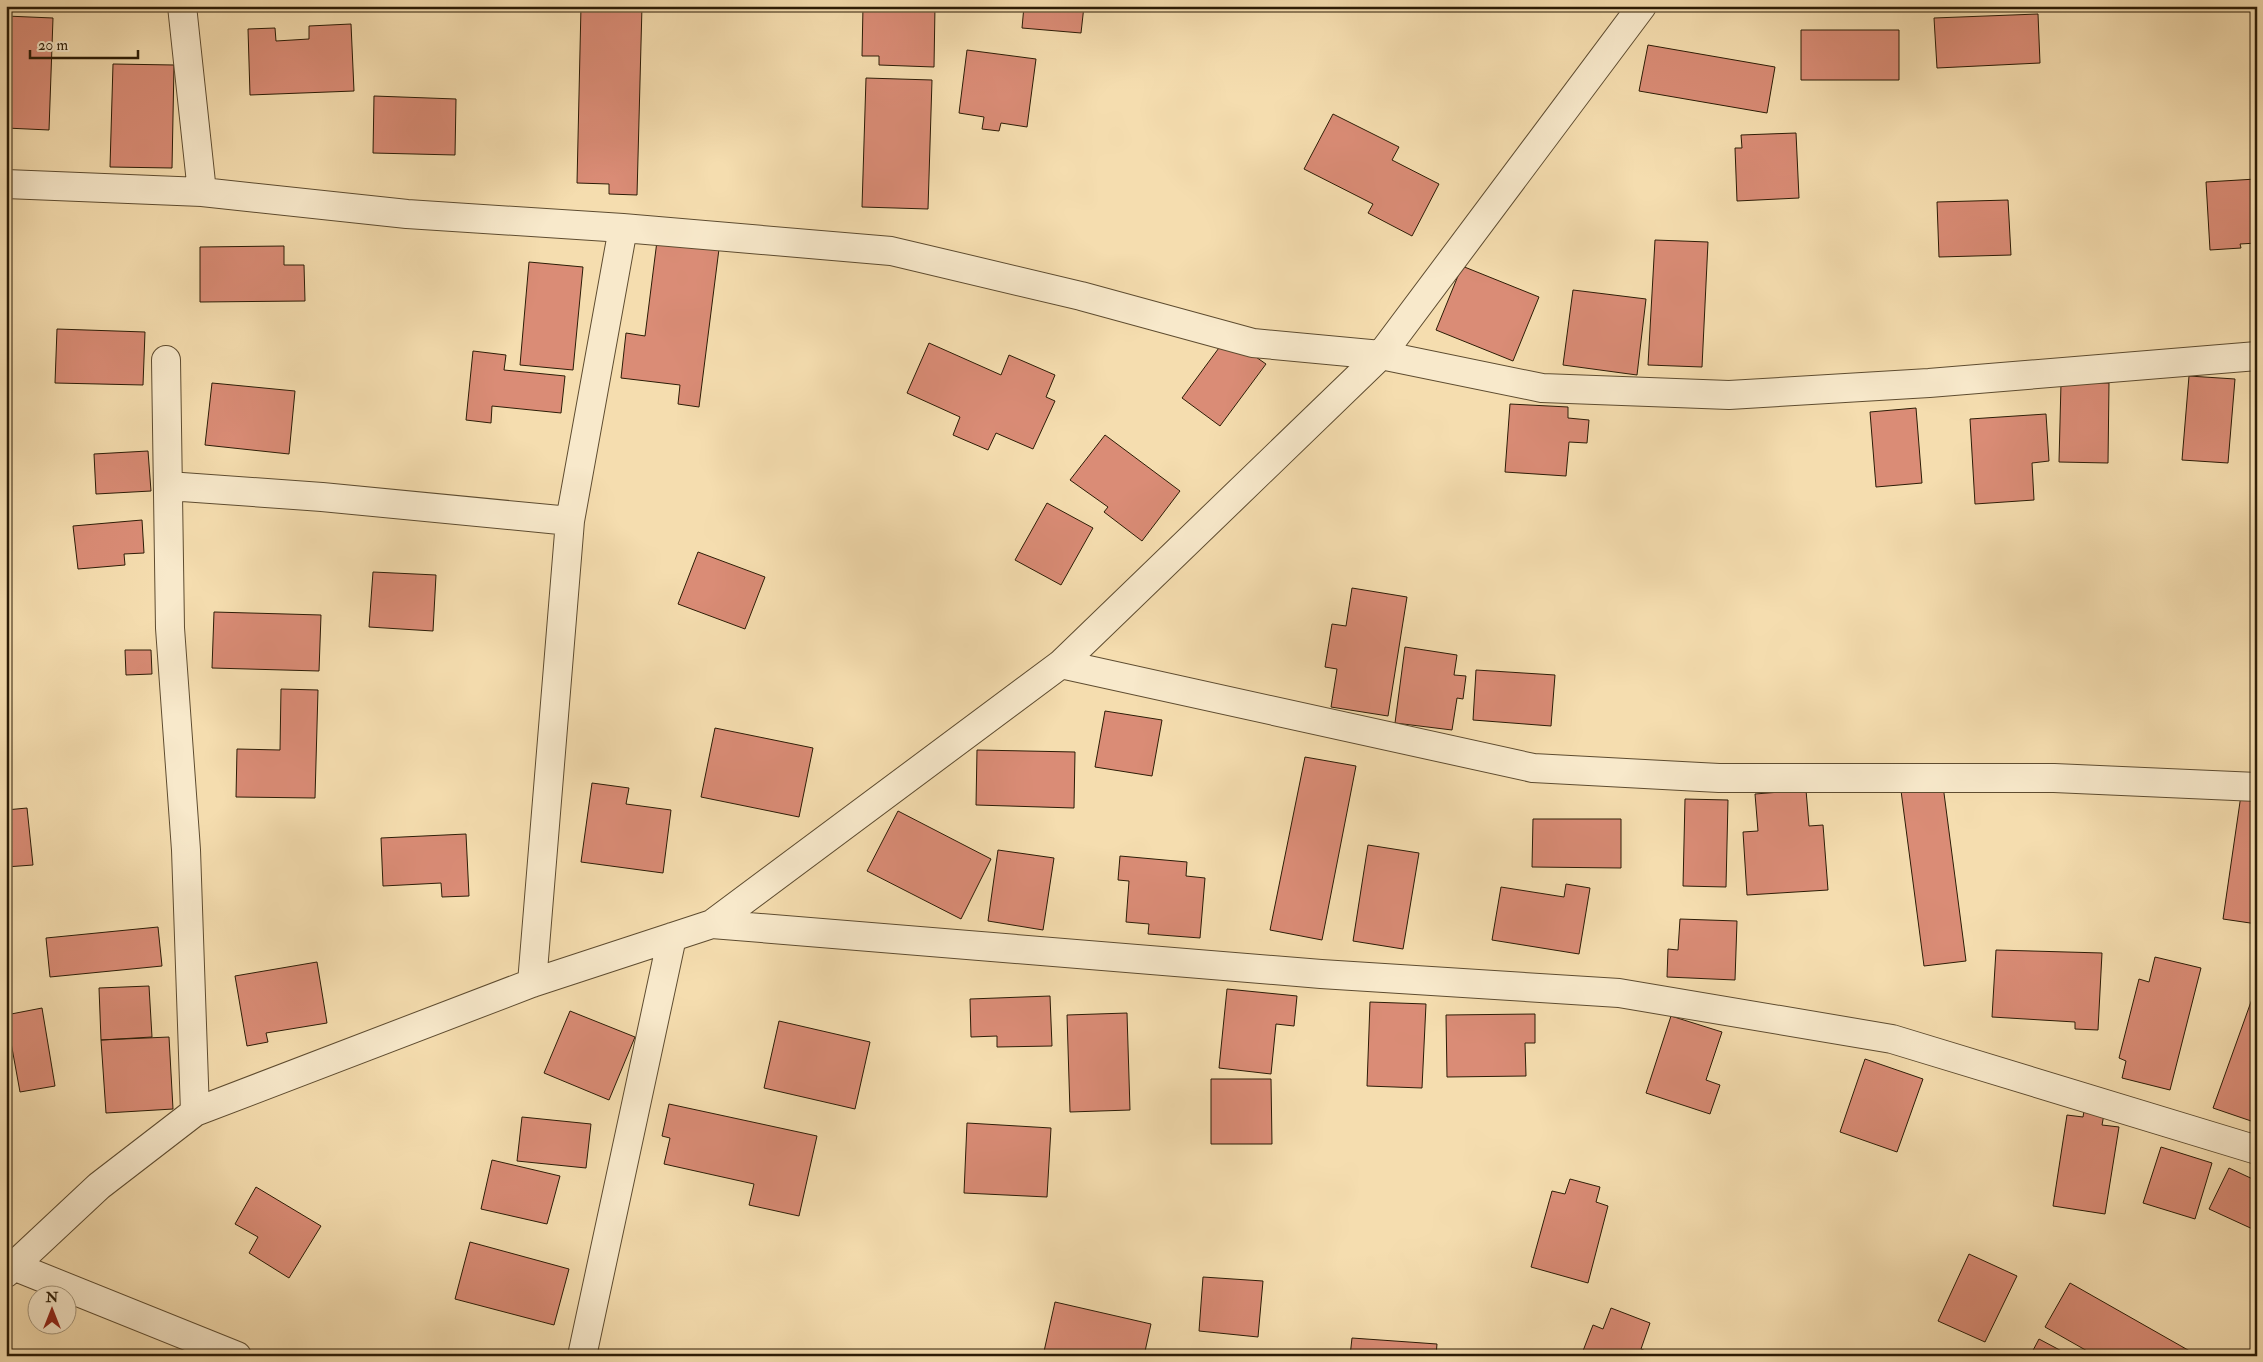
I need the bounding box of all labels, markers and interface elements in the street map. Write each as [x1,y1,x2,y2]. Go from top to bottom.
scale bar [30,28,138,60]
text: 20 m [38,36,68,55]
north arrow [28,1284,78,1334]
text: N [45,1289,59,1306]

